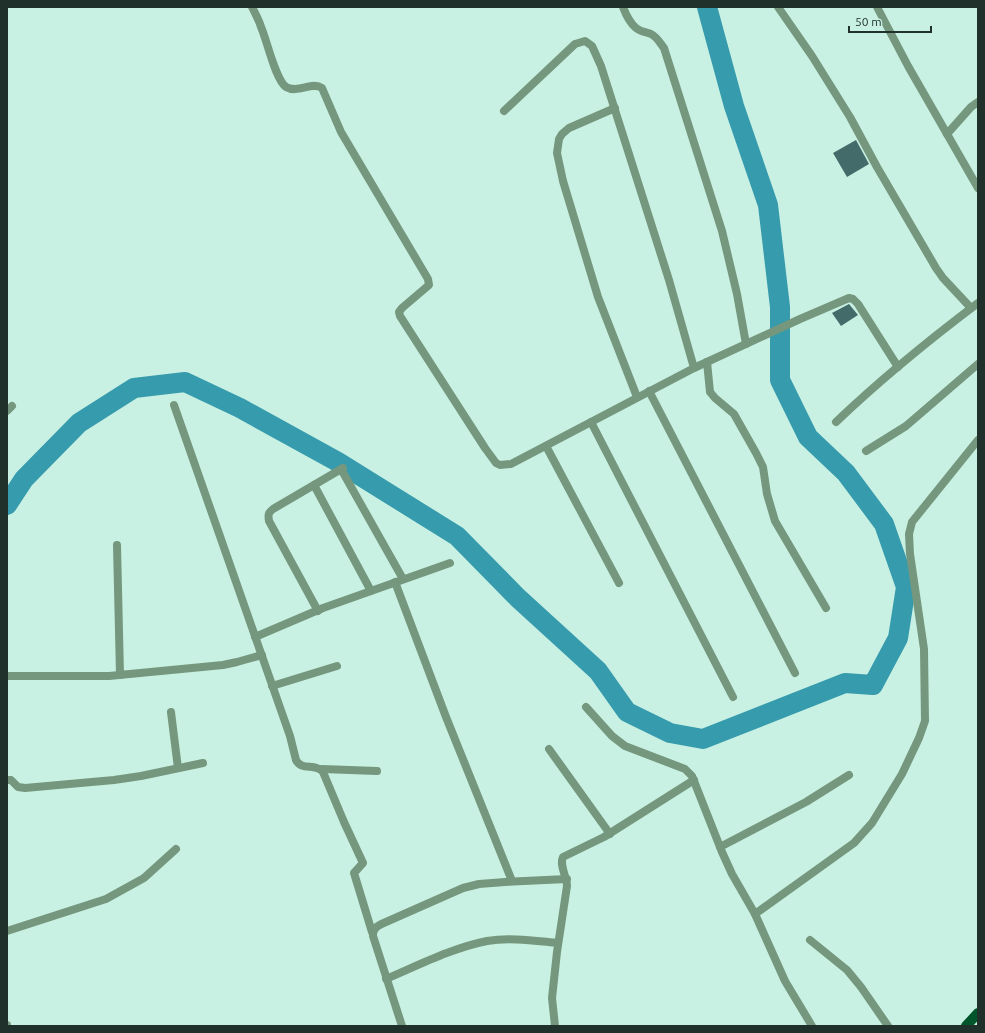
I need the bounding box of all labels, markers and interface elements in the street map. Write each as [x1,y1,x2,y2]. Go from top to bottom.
scale bar [849,8,931,34]
text: 50 m [855,15,882,28]

